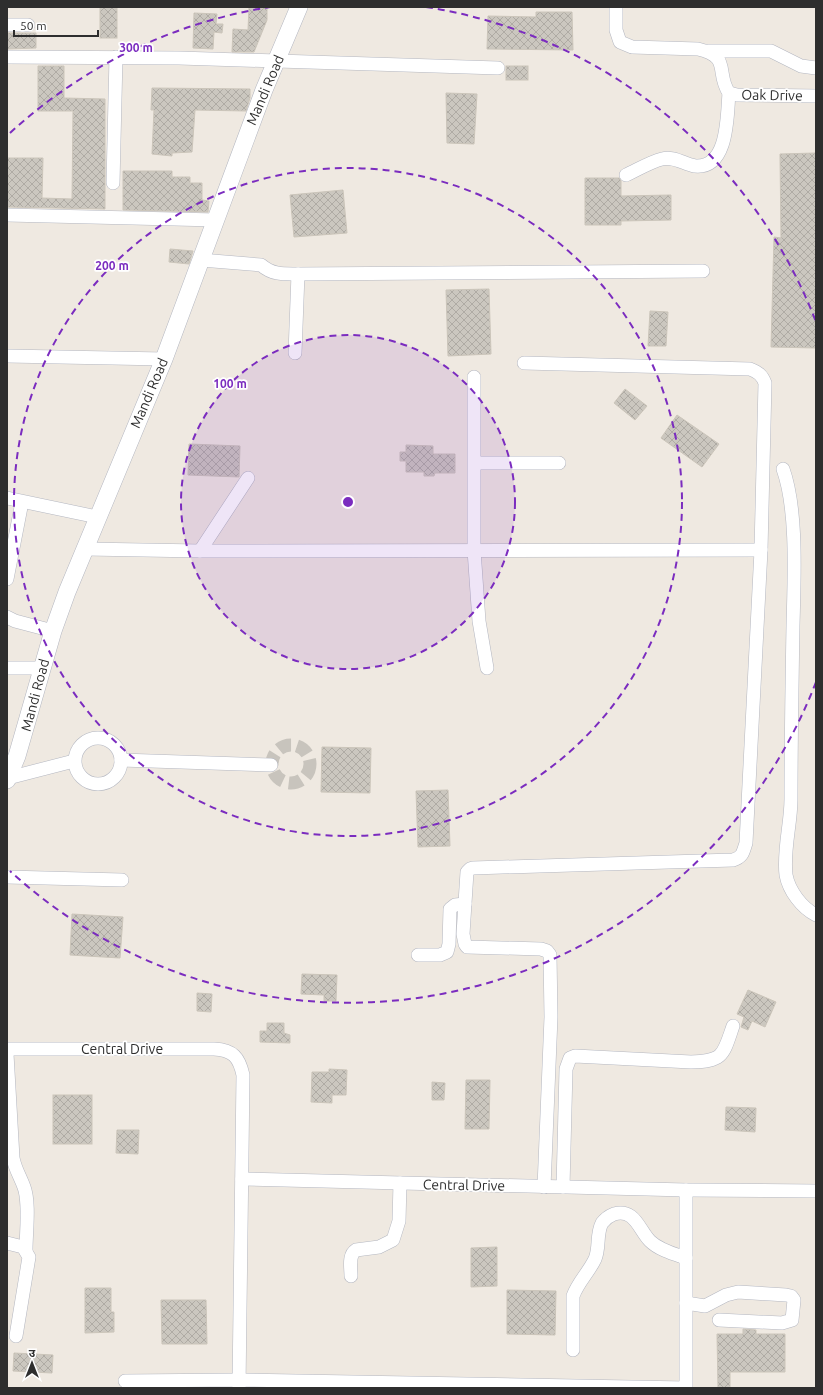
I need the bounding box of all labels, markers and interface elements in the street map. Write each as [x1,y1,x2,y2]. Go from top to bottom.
scale bar [14,12,98,38]
text: 50 m [20,19,47,32]
text: 300 m [119,41,153,54]
street label: Mandi Road [243,53,287,127]
street label: Oak Drive [741,86,803,104]
text: 200 m [95,259,129,272]
street label: Mandi Road [127,356,171,430]
text: 100 m [213,377,247,390]
centre of rings [341,495,355,509]
street label: Mandi Road [18,657,52,733]
street label: Central Drive [81,1041,163,1057]
street label: Central Drive [423,1176,505,1194]
north arrow [12,1343,52,1383]
text: उ [29,1347,36,1359]

